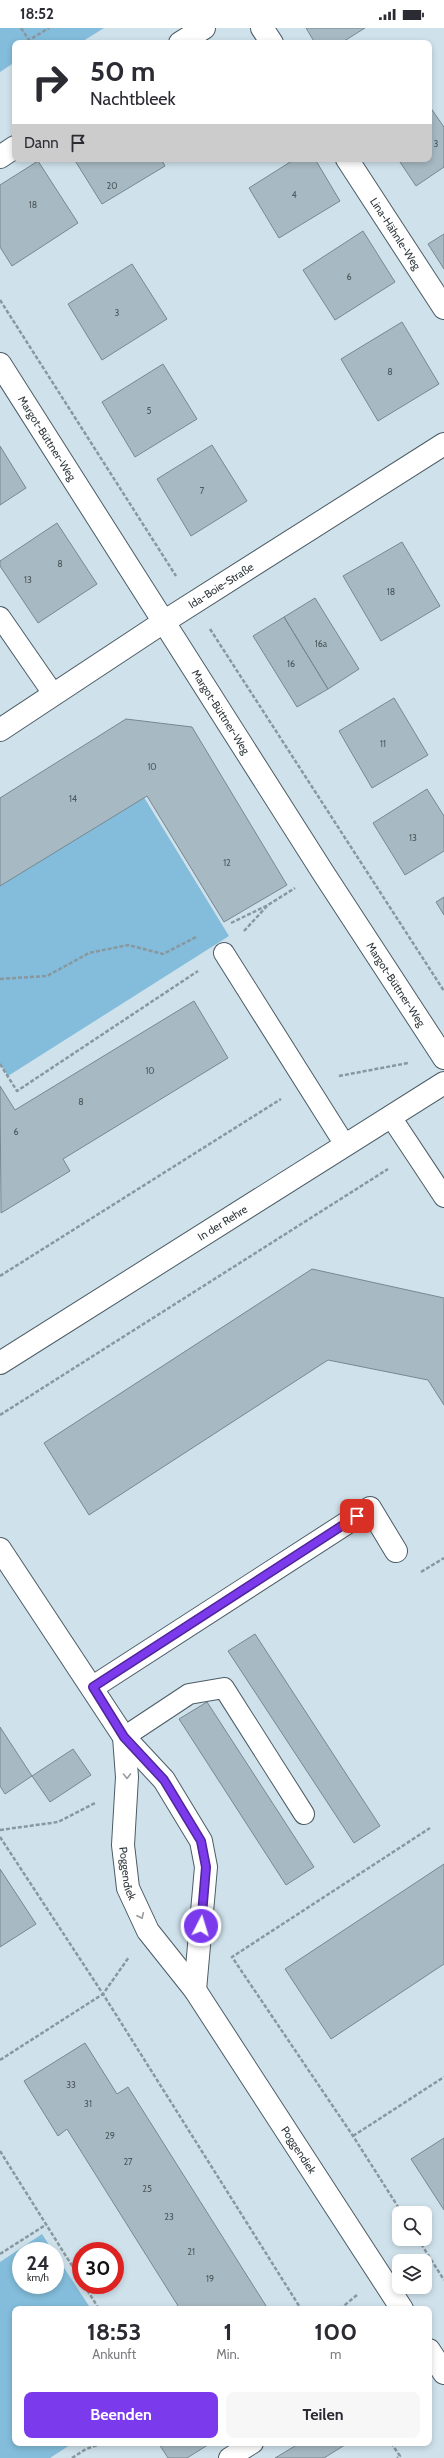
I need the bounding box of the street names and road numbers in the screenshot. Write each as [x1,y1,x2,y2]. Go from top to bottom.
street label: Lina-Hähnle-Weg [367,195,424,273]
street label: Margot-Büttner-Weg [15,393,80,484]
street label: Ida-Boie-Straße [186,559,256,611]
street label: Margot-Büttner-Weg [189,667,253,757]
street label: Margot-Büttner-Weg [363,940,429,1030]
street label: In der Rehre [195,1202,250,1244]
street label: Poggendiek [116,1846,140,1902]
street label: Poggendiek [278,2123,319,2176]

